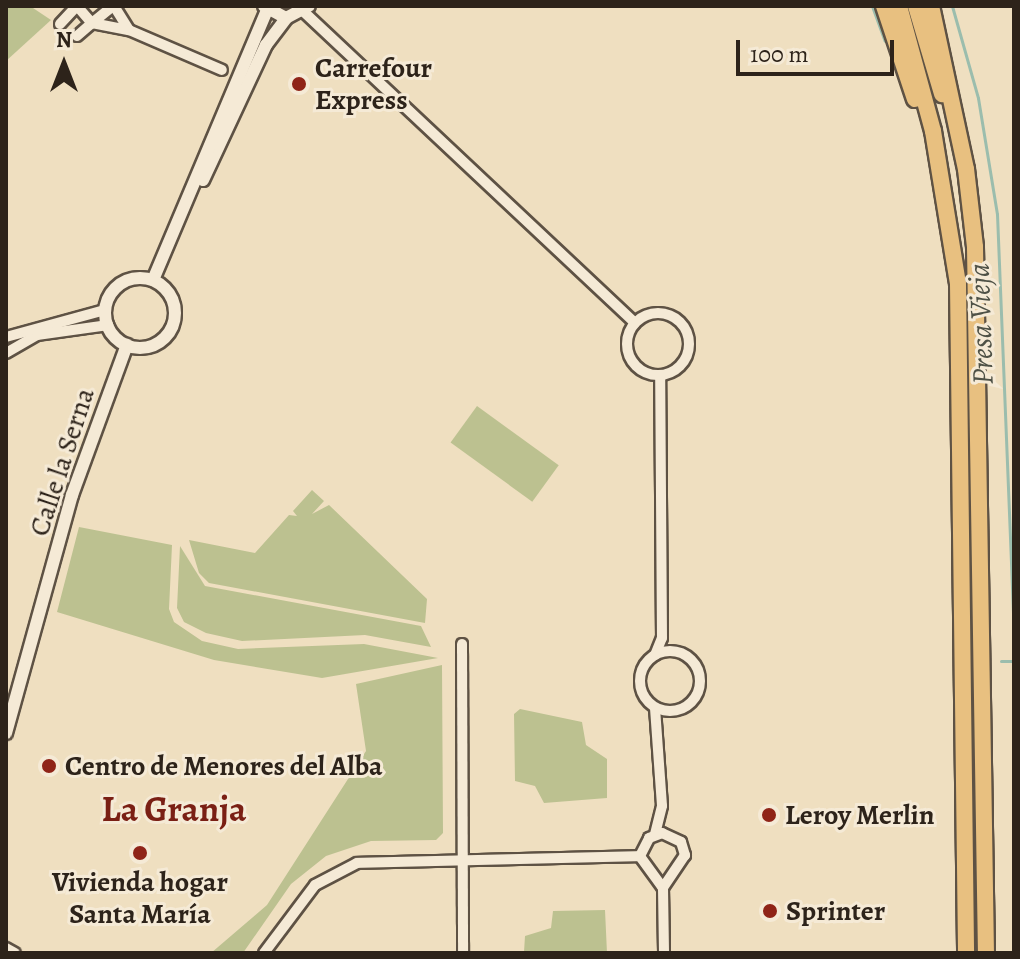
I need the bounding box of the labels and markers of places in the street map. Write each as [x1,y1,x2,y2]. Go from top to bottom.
place label: Carrefour Express [315,51,432,117]
marker: Carrefour Express [290,75,308,93]
place label: Centro de Menores del Alba [65,749,383,783]
marker: Centro de Menores del Alba [40,757,58,775]
place label: Leroy Merlin [785,798,935,832]
marker: Leroy Merlin [760,806,778,824]
marker: Vivienda hogar Santa María [131,844,149,862]
place label: Vivienda hogar Santa María [52,865,228,931]
place label: Sprinter [786,894,885,928]
marker: Sprinter [761,902,779,920]

